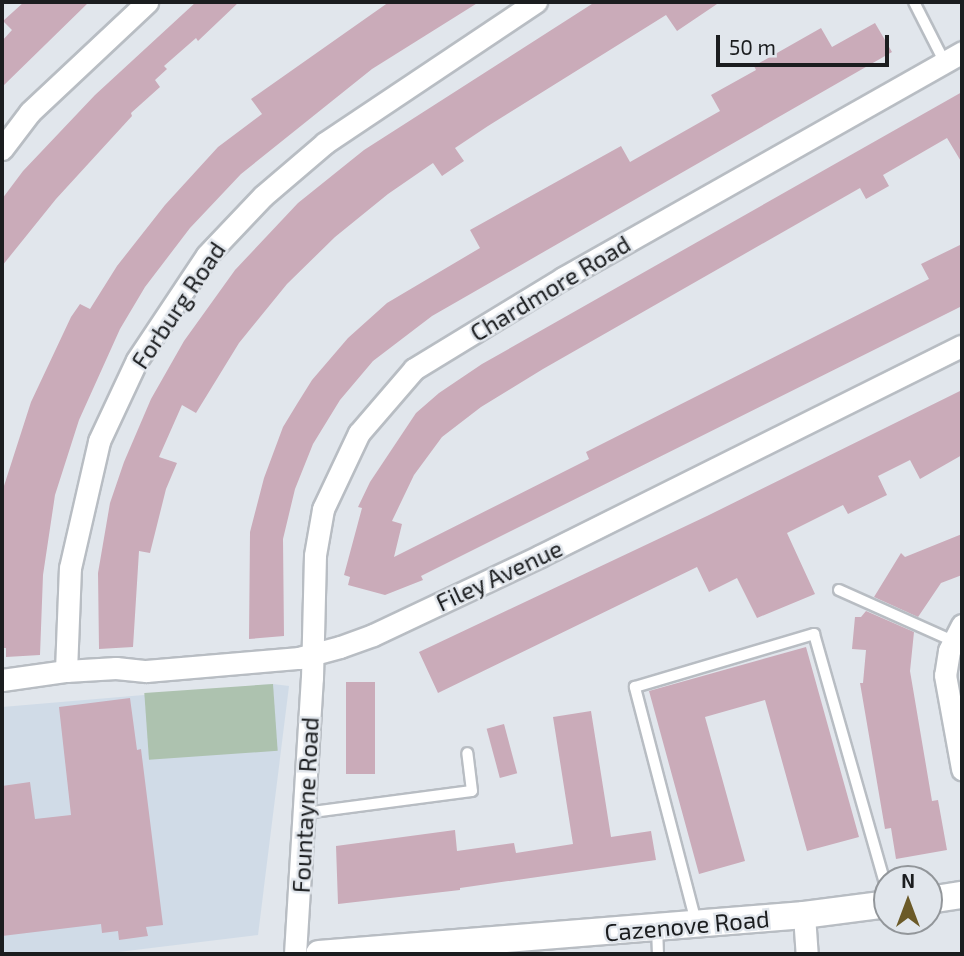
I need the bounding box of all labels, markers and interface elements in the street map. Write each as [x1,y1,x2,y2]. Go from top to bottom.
scale bar [719,21,892,65]
text: 50 m [729,34,776,59]
street label: Chardmore Road [465,229,635,347]
street label: Forburg Road [125,236,231,374]
street label: Filey Avenue [431,533,567,617]
street label: Fountayne Road [286,716,324,894]
north arrow [873,865,943,935]
text: N [901,869,915,892]
street label: Cazenove Road [603,903,771,947]

